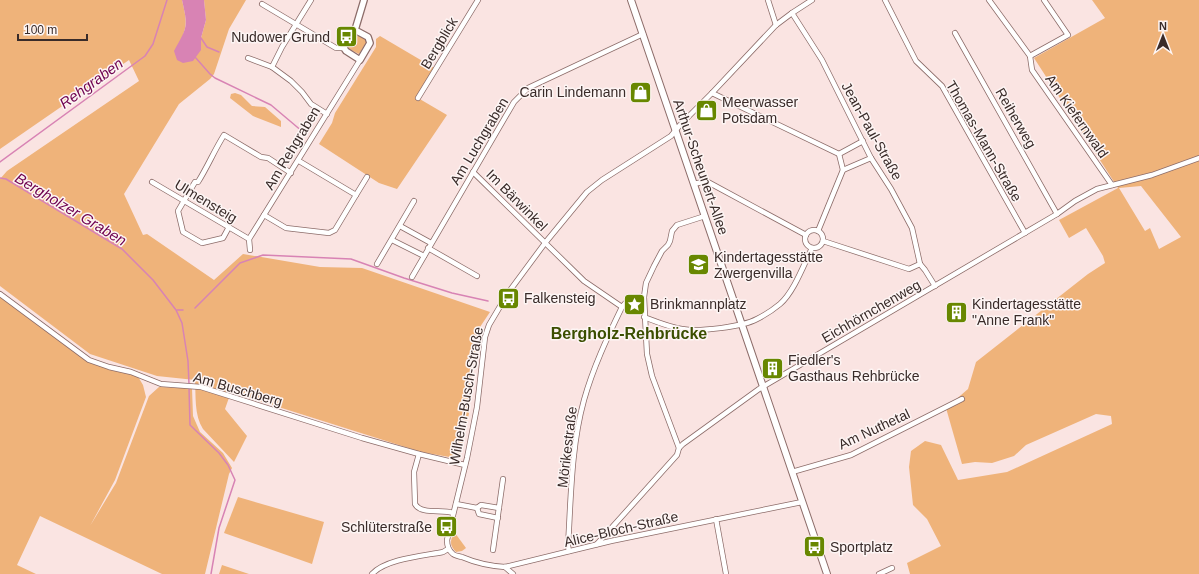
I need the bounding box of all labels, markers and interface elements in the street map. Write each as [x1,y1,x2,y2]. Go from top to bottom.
street label: Bergblick [417,13,461,72]
scale bar [18,16,87,42]
north arrow [1143,16,1183,56]
text: N [1159,20,1167,32]
text: 100 m [24,23,57,37]
bus stop icon: Nudower Grund [333,24,359,50]
place label: Nudower Grund [231,29,330,45]
water label: Rehgraben [56,54,126,112]
street label: Am Kiefernwald [1042,71,1112,161]
street label: Thomas-Mann-Straße [943,78,1025,204]
shop icon: Carin Lindemann [628,79,654,105]
street label: Jean-Paul-Straße [838,79,906,183]
place label: Carin Lindemann [519,84,626,100]
street label: Reiherweg [992,85,1040,151]
place label: Meerwasser Potsdam [722,94,799,126]
street label: Am Luchgraben [447,95,511,187]
street label: Arthur-Scheunert-Allee [670,97,732,237]
shop icon: Meerwasser Potsdam [694,97,720,123]
street label: Am Rehgraben [261,104,323,192]
street label: Im Bärwinkel [483,166,551,234]
water label: Bergholzer Graben [12,169,130,249]
street label: Ulmensteig [172,176,240,226]
place label: Kindertagesstätte Zwergenvilla [714,249,823,281]
school or university icon: Kindertagesstätte Zwergenvilla [686,252,712,278]
street label: Eichhörnchenweg [819,276,923,346]
bus stop icon: Falkensteig [495,285,521,311]
place label: Falkensteig [524,290,596,306]
place icon: Brinkmannplatz [621,291,647,317]
place label: Brinkmannplatz [650,296,747,312]
place label: Kindertagesstätte "Anne Frank" [972,296,1081,328]
building icon: Kindertagesstätte "Anne Frank" [943,299,969,325]
street label: Wilhelm-Busch-Straße [446,325,486,466]
district label: Bergholz-Rehbrücke [551,325,707,342]
place label: Fiedler's Gasthaus Rehbrücke [788,352,920,384]
building icon: Fiedler's Gasthaus Rehbrücke [760,355,786,381]
street label: Am Buschberg [192,369,284,409]
street label: Mörikestraße [554,405,580,489]
street label: Am Nuthetal [836,405,912,453]
street label: Alice-Bloch-Straße [562,508,680,550]
bus stop icon: Schlüterstraße [434,514,460,540]
place label: Schlüterstraße [341,519,432,535]
bus stop icon: Sportplatz [802,534,828,560]
place label: Sportplatz [830,539,893,555]

